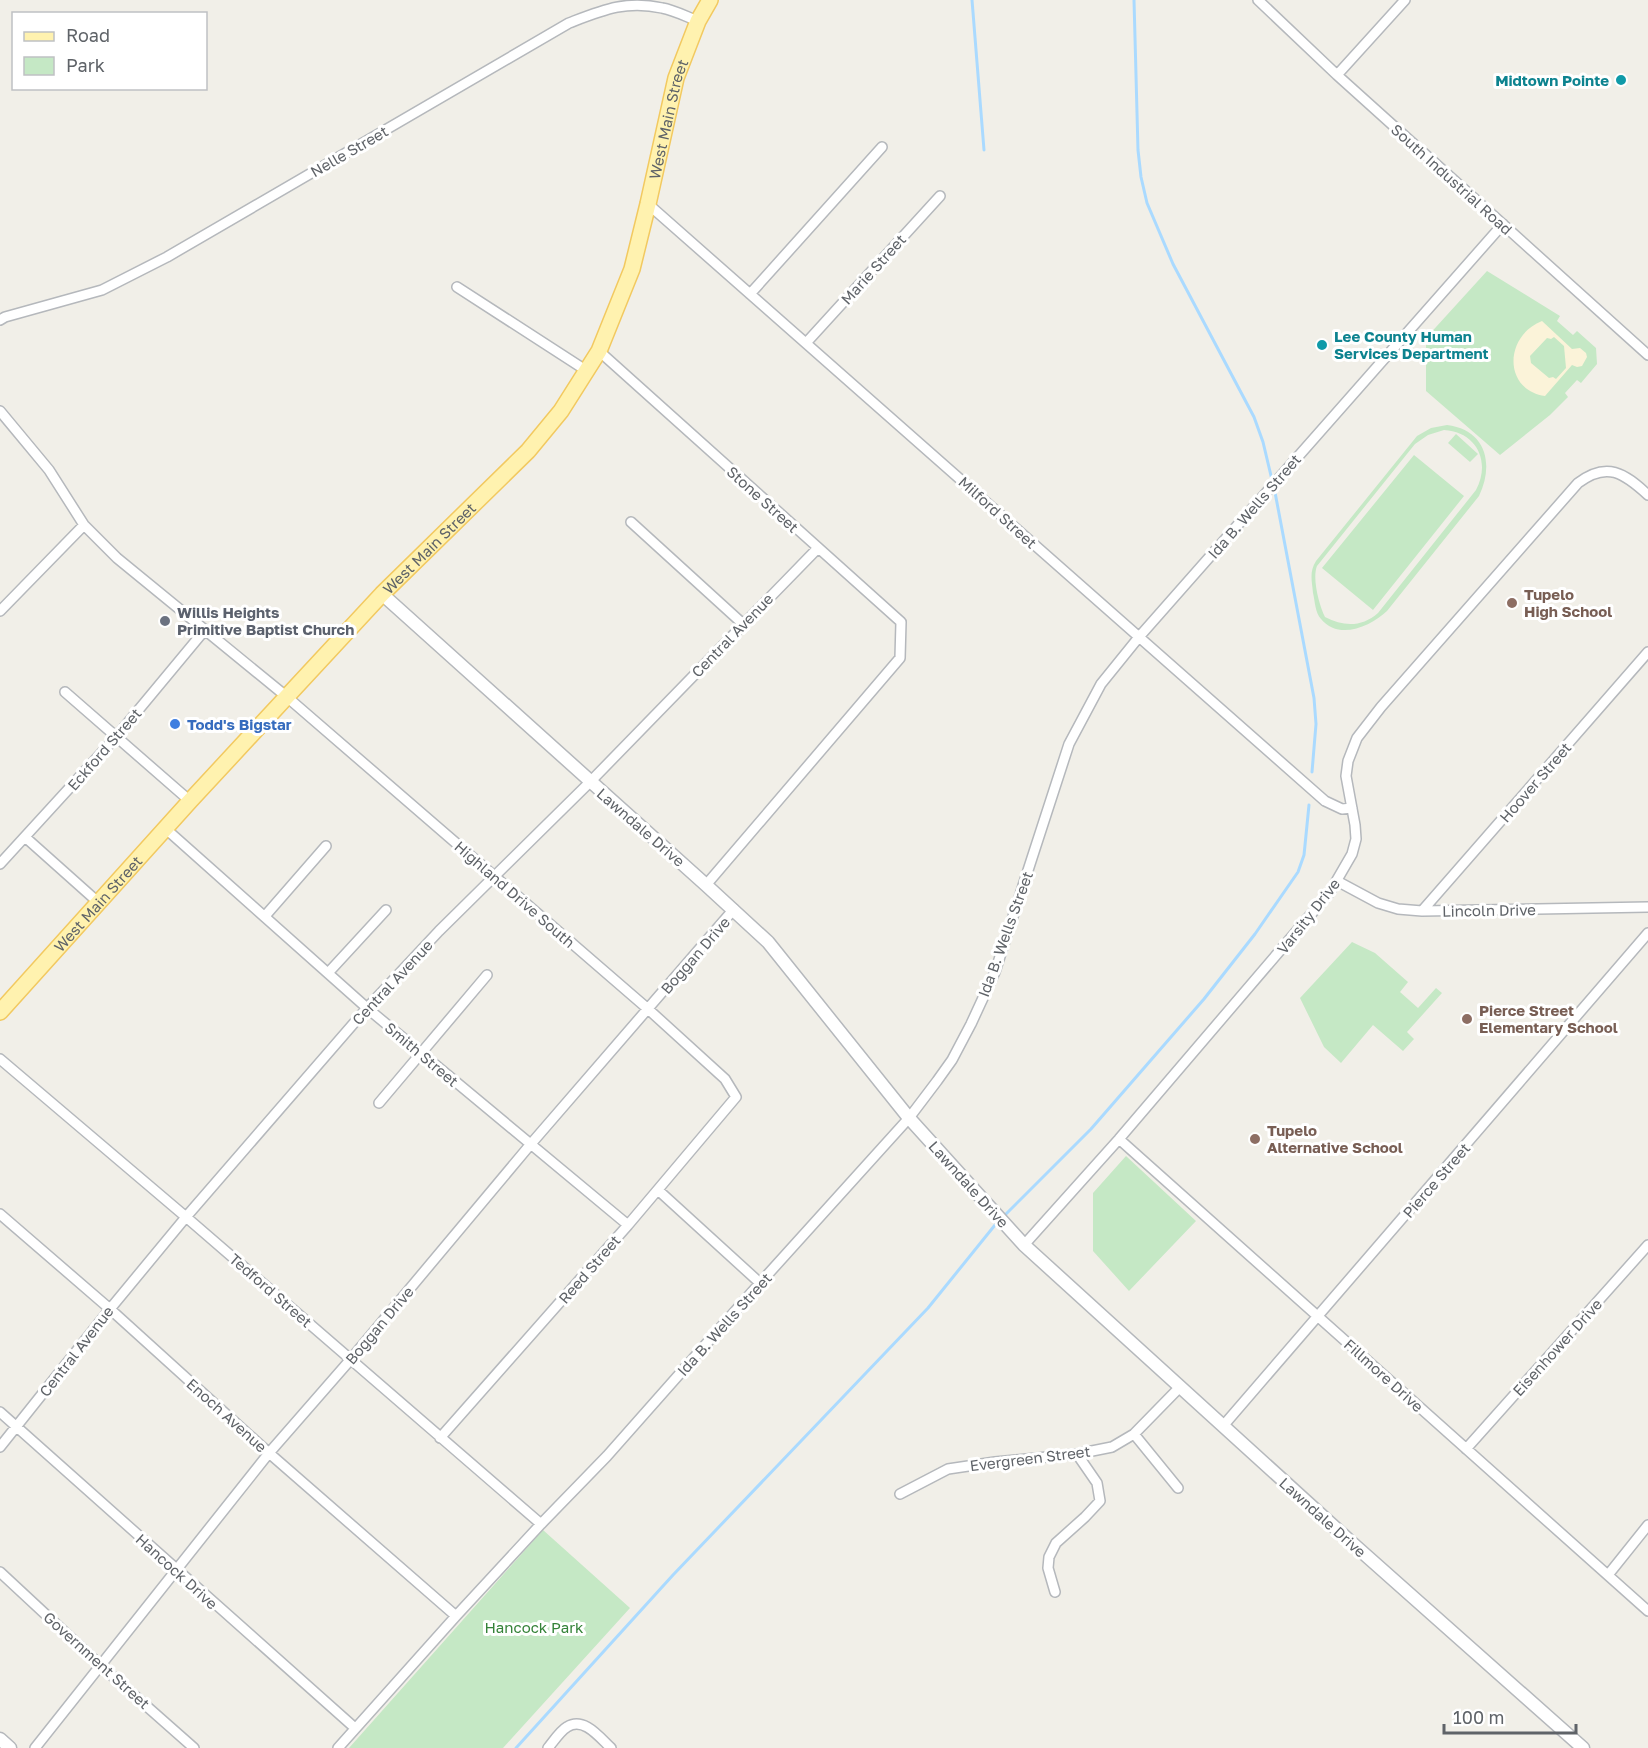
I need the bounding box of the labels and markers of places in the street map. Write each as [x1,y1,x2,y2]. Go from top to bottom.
place label: Midtown Pointe [1495,71,1609,89]
marker: Midtown Pointe [1614,73,1628,87]
place label: Lee County Human Services Department [1334,327,1489,362]
marker: Lee County Human Services Department [1315,338,1329,352]
place label: Tupelo High School [1524,585,1612,620]
marker: Tupelo High School [1505,596,1519,610]
place label: Willis Heights Primitive Baptist Church [177,603,354,638]
marker: Willis Heights Primitive Baptist Church [158,614,172,628]
place label: Todd's Bigstar [187,715,292,733]
marker: Todd's Bigstar [168,717,182,731]
place label: Pierce Street Elementary School [1479,1001,1618,1036]
marker: Pierce Street Elementary School [1460,1012,1474,1026]
place label: Tupelo Alternative School [1267,1121,1403,1156]
marker: Tupelo Alternative School [1248,1132,1262,1146]

